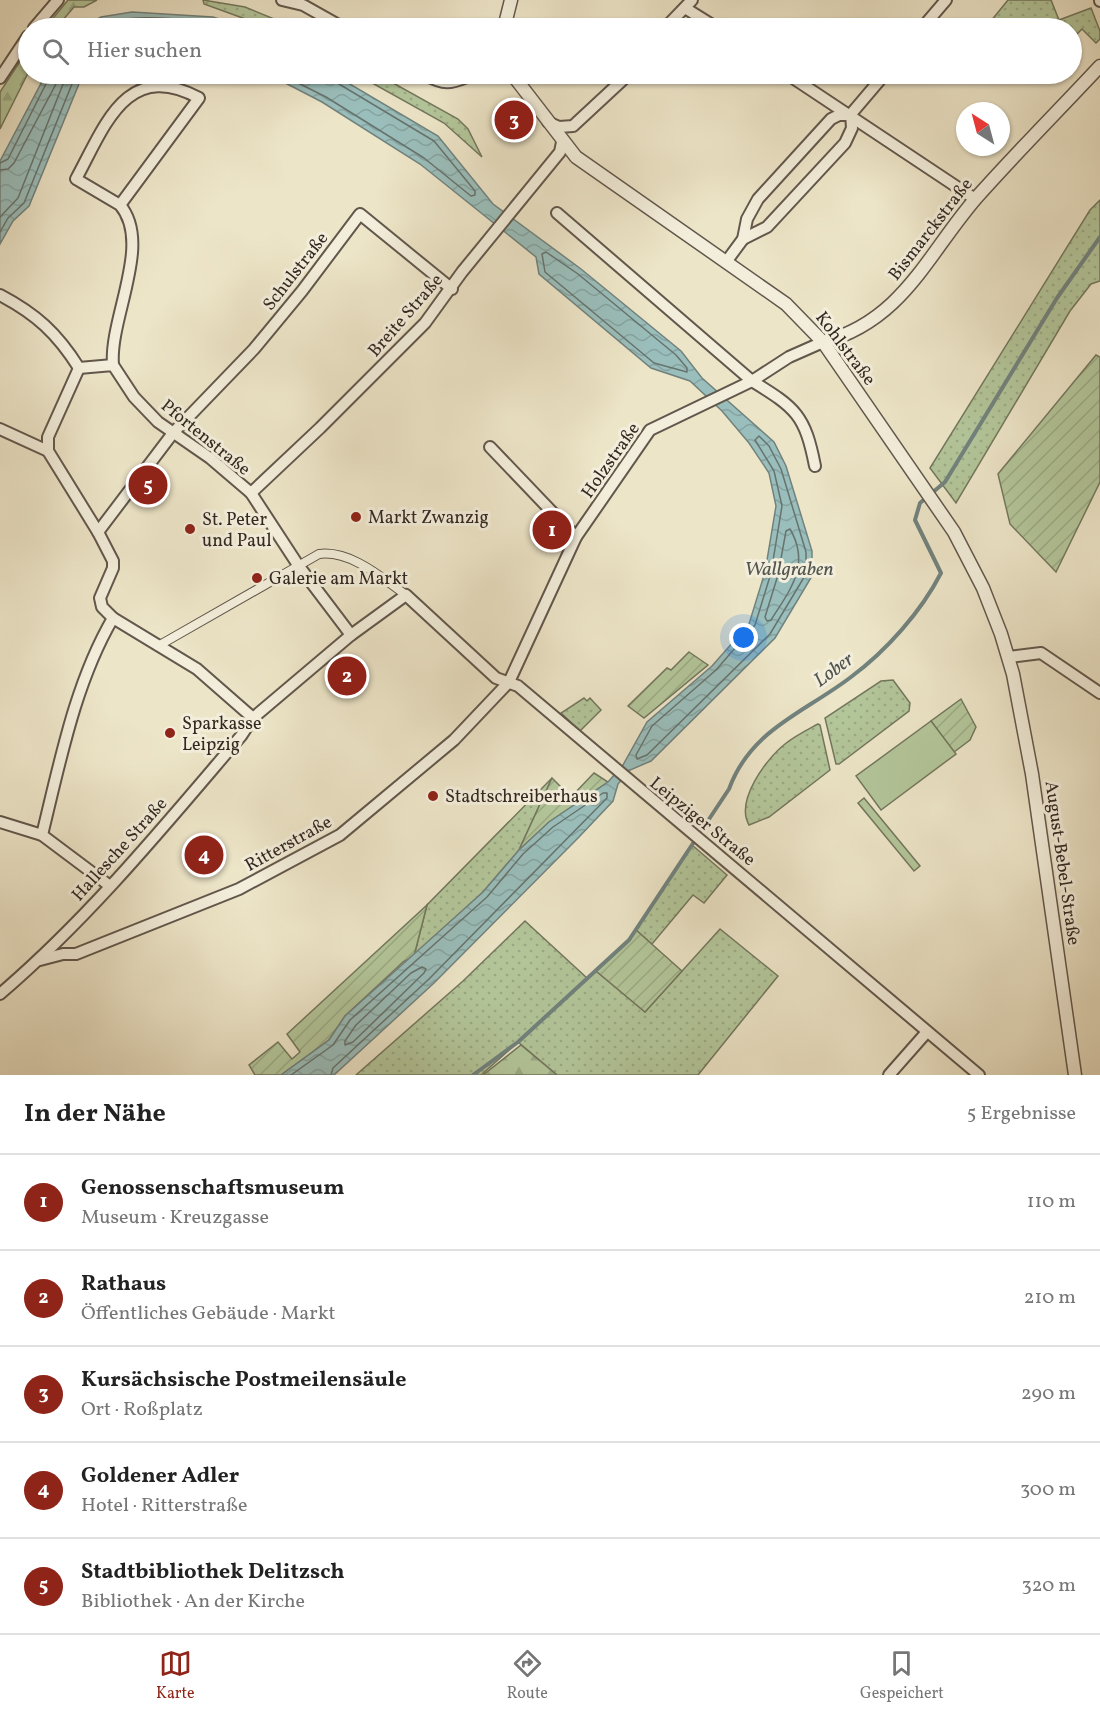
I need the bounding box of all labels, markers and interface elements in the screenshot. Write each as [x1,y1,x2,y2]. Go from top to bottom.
search box [18,18,1082,84]
icon: search [39,35,72,68]
text: Hier suchen [87,36,202,67]
pin: 3 [494,98,534,142]
north arrow [956,102,1010,156]
street label: Bismarckstraße [883,173,979,286]
street label: Schulstraße [258,227,335,317]
street label: Breite Straße [363,269,449,363]
street label: Kohlstraße [809,307,881,391]
street label: Pfortenstraße [155,394,255,482]
street label: Holzstraße [576,418,646,504]
pin: 5 [128,462,168,508]
place label: Markt Zwanzig [368,506,489,531]
place label: St. Peter und Paul [202,508,272,554]
pin: 1 [532,508,572,552]
marker: Markt Zwanzig [349,510,363,524]
marker: St. Peter und Paul [183,522,197,536]
water label: Wallgraben [744,556,834,584]
place label: Galerie am Markt [269,567,408,592]
marker: Galerie am Markt [250,571,264,585]
your location [729,623,758,652]
water label: Lober [808,646,860,695]
pin: 2 [328,654,366,698]
place label: Sparkasse Leipzig [182,712,261,758]
marker: Sparkasse Leipzig [163,726,177,740]
street label: Leipziger Straße [644,772,760,873]
street label: August-Bebel-Straße [1038,779,1085,947]
place label: Stadtschreiberhaus [445,785,598,810]
marker: Stadtschreiberhaus [426,789,440,803]
street label: Hallesche Straße [67,793,174,907]
street label: Ritterstraße [241,810,337,878]
pin: 4 [184,832,224,878]
text: In der Nähe [24,1096,166,1132]
text: 5 Ergebnisse [967,1100,1076,1128]
text: Genossenschaftsmuseum [81,1173,345,1204]
text: 1 [39,1188,48,1216]
text: 110 m [1027,1188,1076,1216]
text: Museum · Kreuzgasse [81,1204,269,1232]
text: Rathaus [81,1269,166,1300]
text: 2 [38,1284,49,1312]
text: 210 m [1024,1284,1076,1312]
text: Öffentliches Gebäude · Markt [81,1300,336,1328]
text: Kursächsische Postmeilensäule [81,1365,407,1396]
text: 3 [38,1380,49,1408]
text: 290 m [1021,1380,1076,1408]
text: Ort · Roßplatz [81,1396,203,1424]
text: Goldener Adler [81,1461,239,1492]
text: 4 [37,1476,50,1504]
text: 300 m [1020,1476,1076,1504]
text: Hotel · Ritterstraße [81,1492,247,1520]
text: Stadtbibliothek Delitzsch [81,1557,345,1588]
text: 5 [39,1572,48,1600]
text: 320 m [1021,1572,1076,1600]
text: Bibliothek · An der Kirche [81,1588,305,1616]
tab: Karte [156,1647,195,1705]
tab: Route [507,1647,548,1705]
tab: Gespeichert [860,1647,944,1705]

